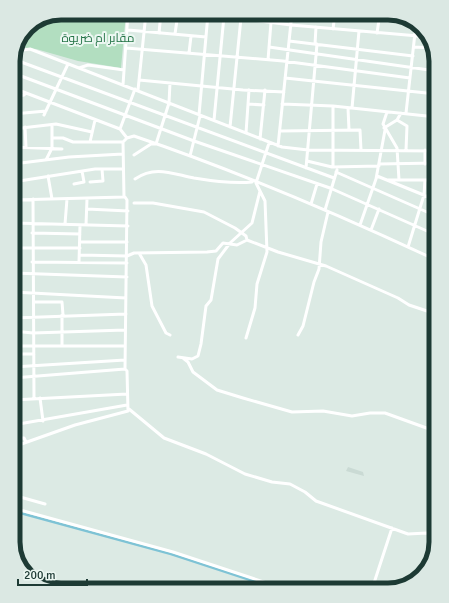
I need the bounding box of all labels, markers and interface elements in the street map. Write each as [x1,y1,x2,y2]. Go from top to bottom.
park label: مقابر ام ضريوة [62,31,134,46]
scale bar [18,561,87,587]
text: 200 m [24,568,56,583]

